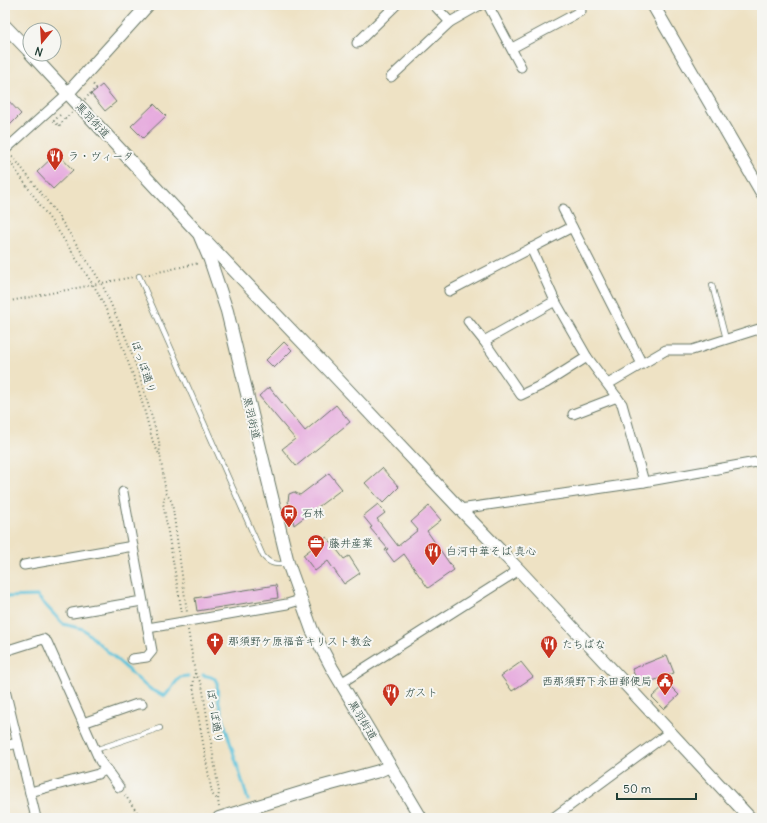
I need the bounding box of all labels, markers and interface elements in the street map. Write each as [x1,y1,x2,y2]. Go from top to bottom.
north arrow [22,22,62,62]
text: N [33,44,45,59]
street label: 黒羽街道 [73,99,113,141]
restaurant icon: ラ・ヴィータ [45,146,65,171]
place label: ラ・ヴィータ [68,149,134,163]
street label: ぽっぽ通り [128,339,160,395]
street label: 黒羽街道 [240,395,264,441]
bus stop icon: 石林 [279,503,299,528]
place label: 石林 [302,506,324,520]
office icon: 藤井産業 [306,533,326,558]
place label: 藤井産業 [329,536,373,550]
restaurant icon: 白河中華そば 真心 [423,541,443,566]
place label: 白河中華そば 真心 [446,544,537,558]
church icon: 那須野ケ原福音キリスト教会 [205,631,225,656]
place label: 那須野ケ原福音キリスト教会 [228,634,372,648]
restaurant icon: たちばな [539,634,559,659]
place label: たちばな [562,637,606,651]
public building icon: 西那須野下永田郵便局 [655,671,675,696]
place label: 西那須野下永田郵便局 [542,674,652,688]
restaurant icon: ガスト [381,682,401,707]
place label: ガスト [404,685,438,699]
street label: ぽっぽ通り [204,688,226,744]
street label: 黒羽街道 [346,698,380,742]
scale bar [617,775,696,801]
text: 50 m [623,781,652,796]

